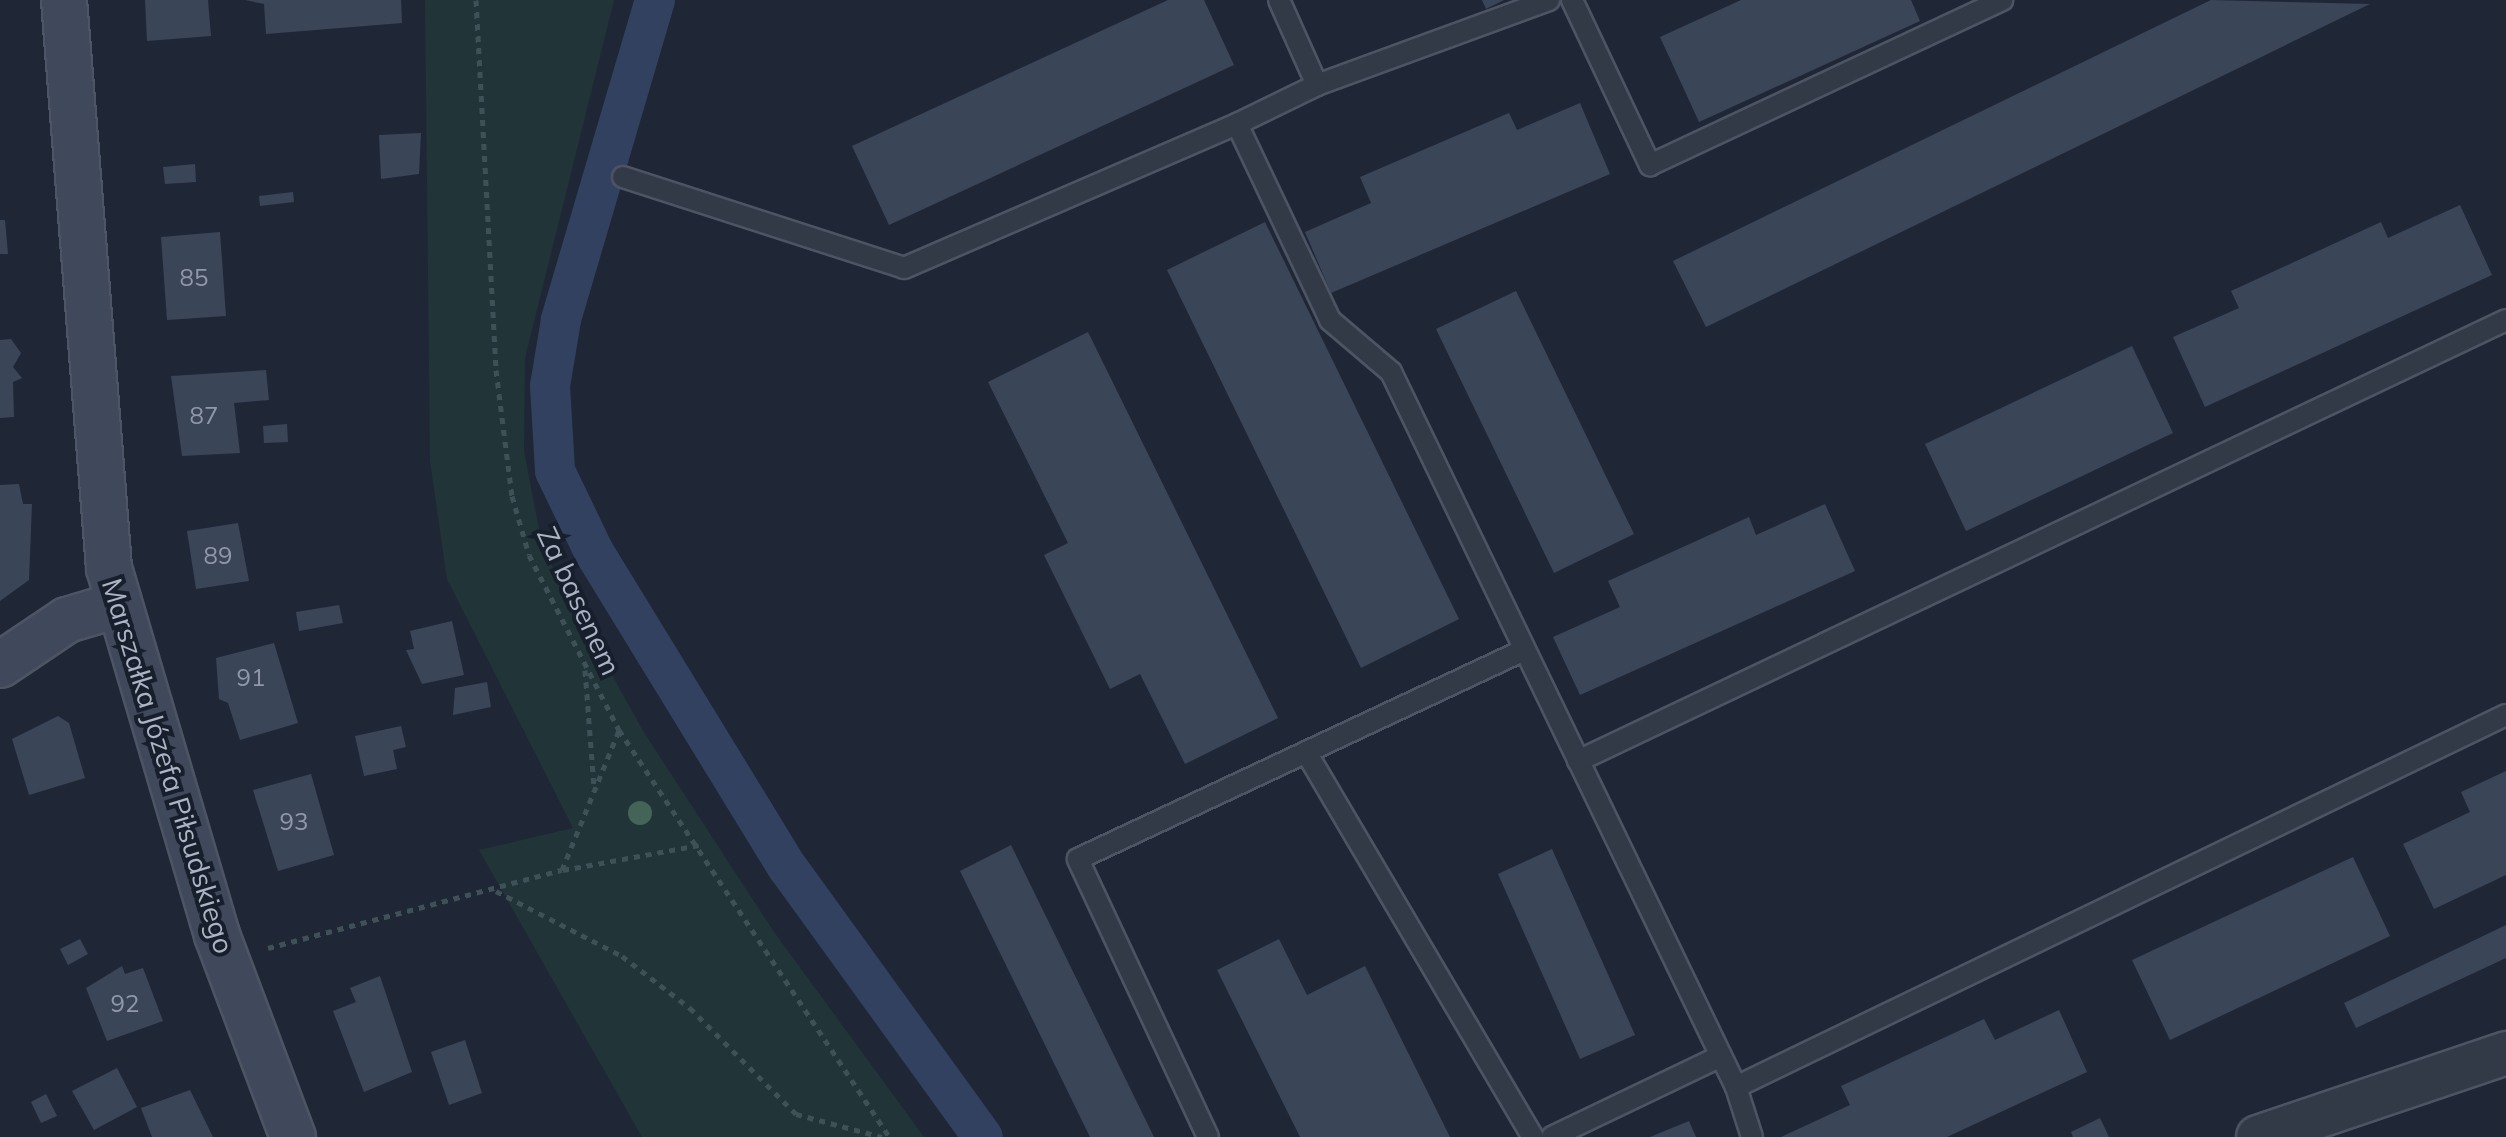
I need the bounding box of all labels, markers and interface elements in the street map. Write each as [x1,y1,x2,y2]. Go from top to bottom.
house number: 85 [180,264,208,292]
house number: 87 [190,402,218,430]
street label: Za basenem [530,522,628,680]
house number: 89 [204,542,232,570]
street label: Marszałka Józefa Piłsudskiego [95,574,241,958]
house number: 91 [237,664,265,692]
house number: 93 [280,808,308,836]
house number: 92 [111,990,139,1018]

